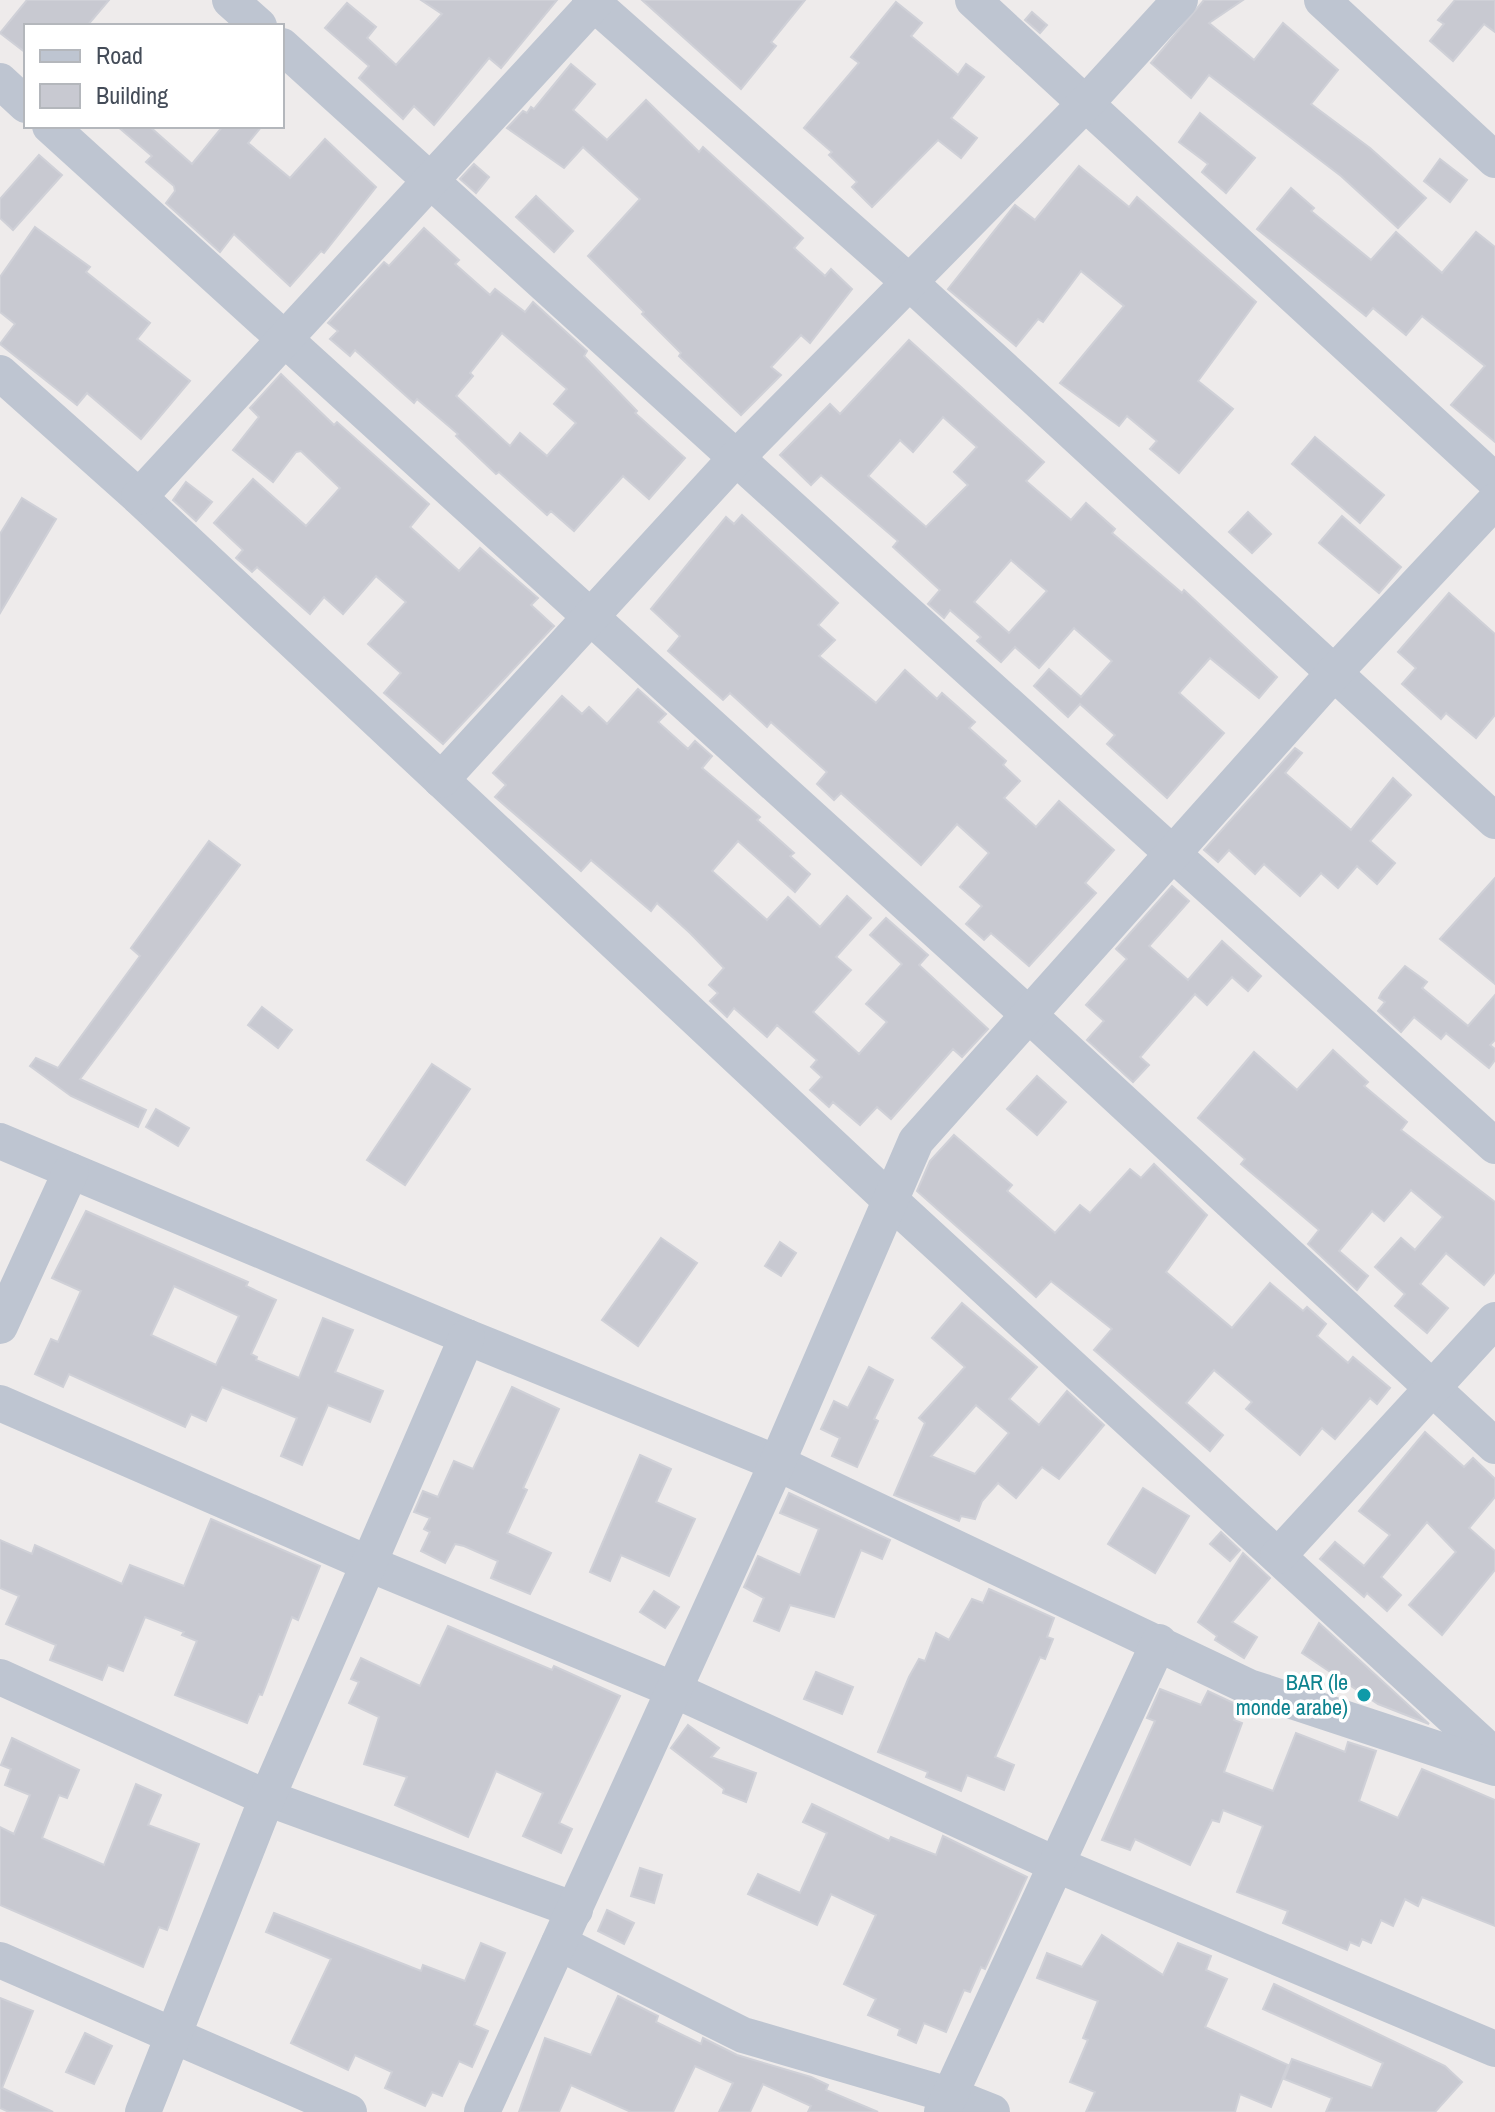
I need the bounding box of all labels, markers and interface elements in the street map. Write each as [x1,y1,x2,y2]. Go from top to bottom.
legend [24,24,284,128]
text: Road [96,39,143,71]
text: Building [96,79,168,111]
place label: BAR (le monde arabe) [1236,1667,1348,1722]
marker: BAR (le monde arabe) [1355,1686,1373,1704]

